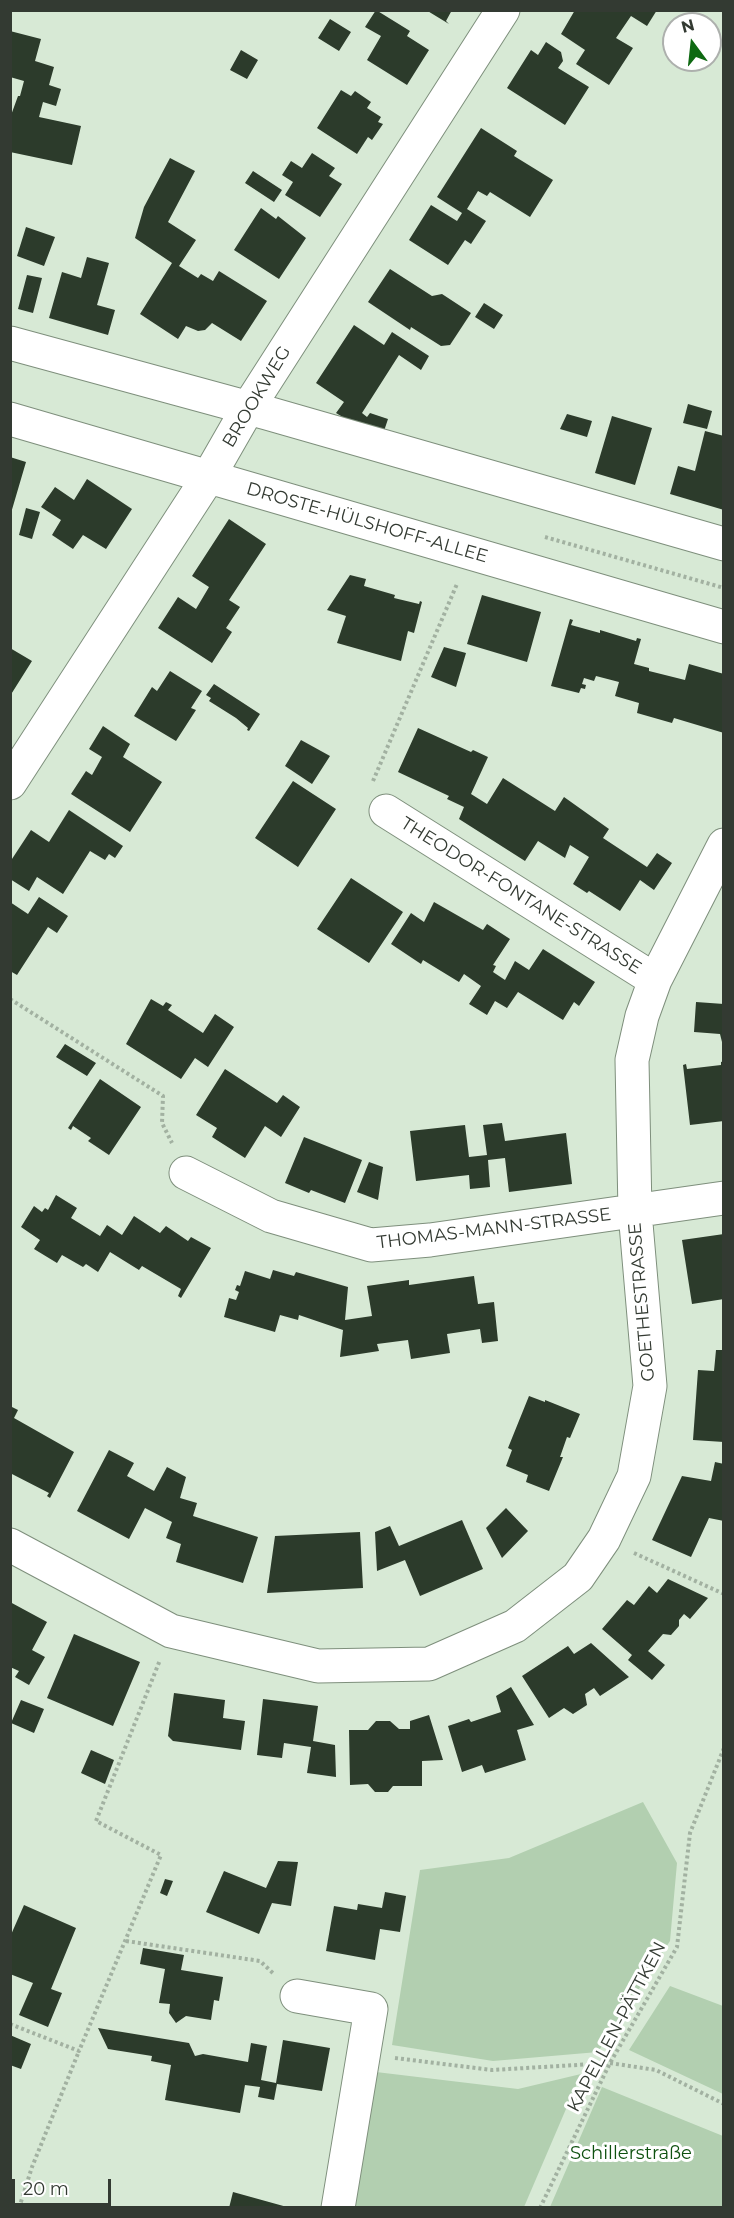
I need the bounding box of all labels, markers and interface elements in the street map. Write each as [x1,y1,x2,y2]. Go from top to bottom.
north arrow [662,12,722,72]
text: N [679,15,696,37]
street label: BROOKWEG [218,342,296,452]
street label: DROSTE-HÜLSHOFF-ALLEE [244,478,490,568]
street label: THEODOR-FONTANE-STRASSE [397,813,645,979]
street label: THOMAS-MANN-STRASSE [376,1204,612,1254]
street label: GOETHESTRASSE [624,1222,660,1382]
street label: KAPELLEN-PÄTTKEN [563,1938,671,2116]
park label: Schillerstraße [570,2143,692,2165]
scale bar [15,2167,114,2205]
text: 20 m [23,2178,69,2200]

